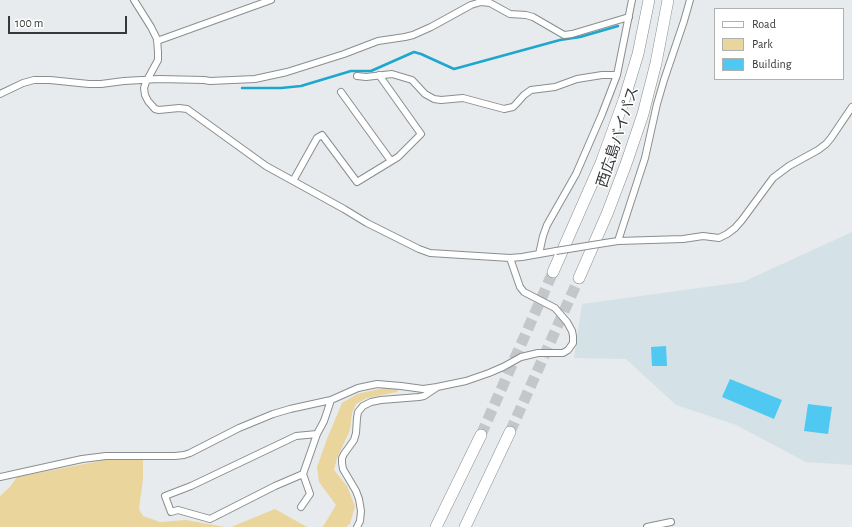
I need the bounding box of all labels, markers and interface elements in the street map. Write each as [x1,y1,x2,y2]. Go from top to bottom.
scale bar [10,8,129,34]
legend [714,8,844,80]
text: 100 m [15,17,43,29]
text: Road [752,18,776,30]
text: Park [752,38,773,50]
text: Building [752,58,792,70]
street label: 西広島バイパス [593,84,643,190]

